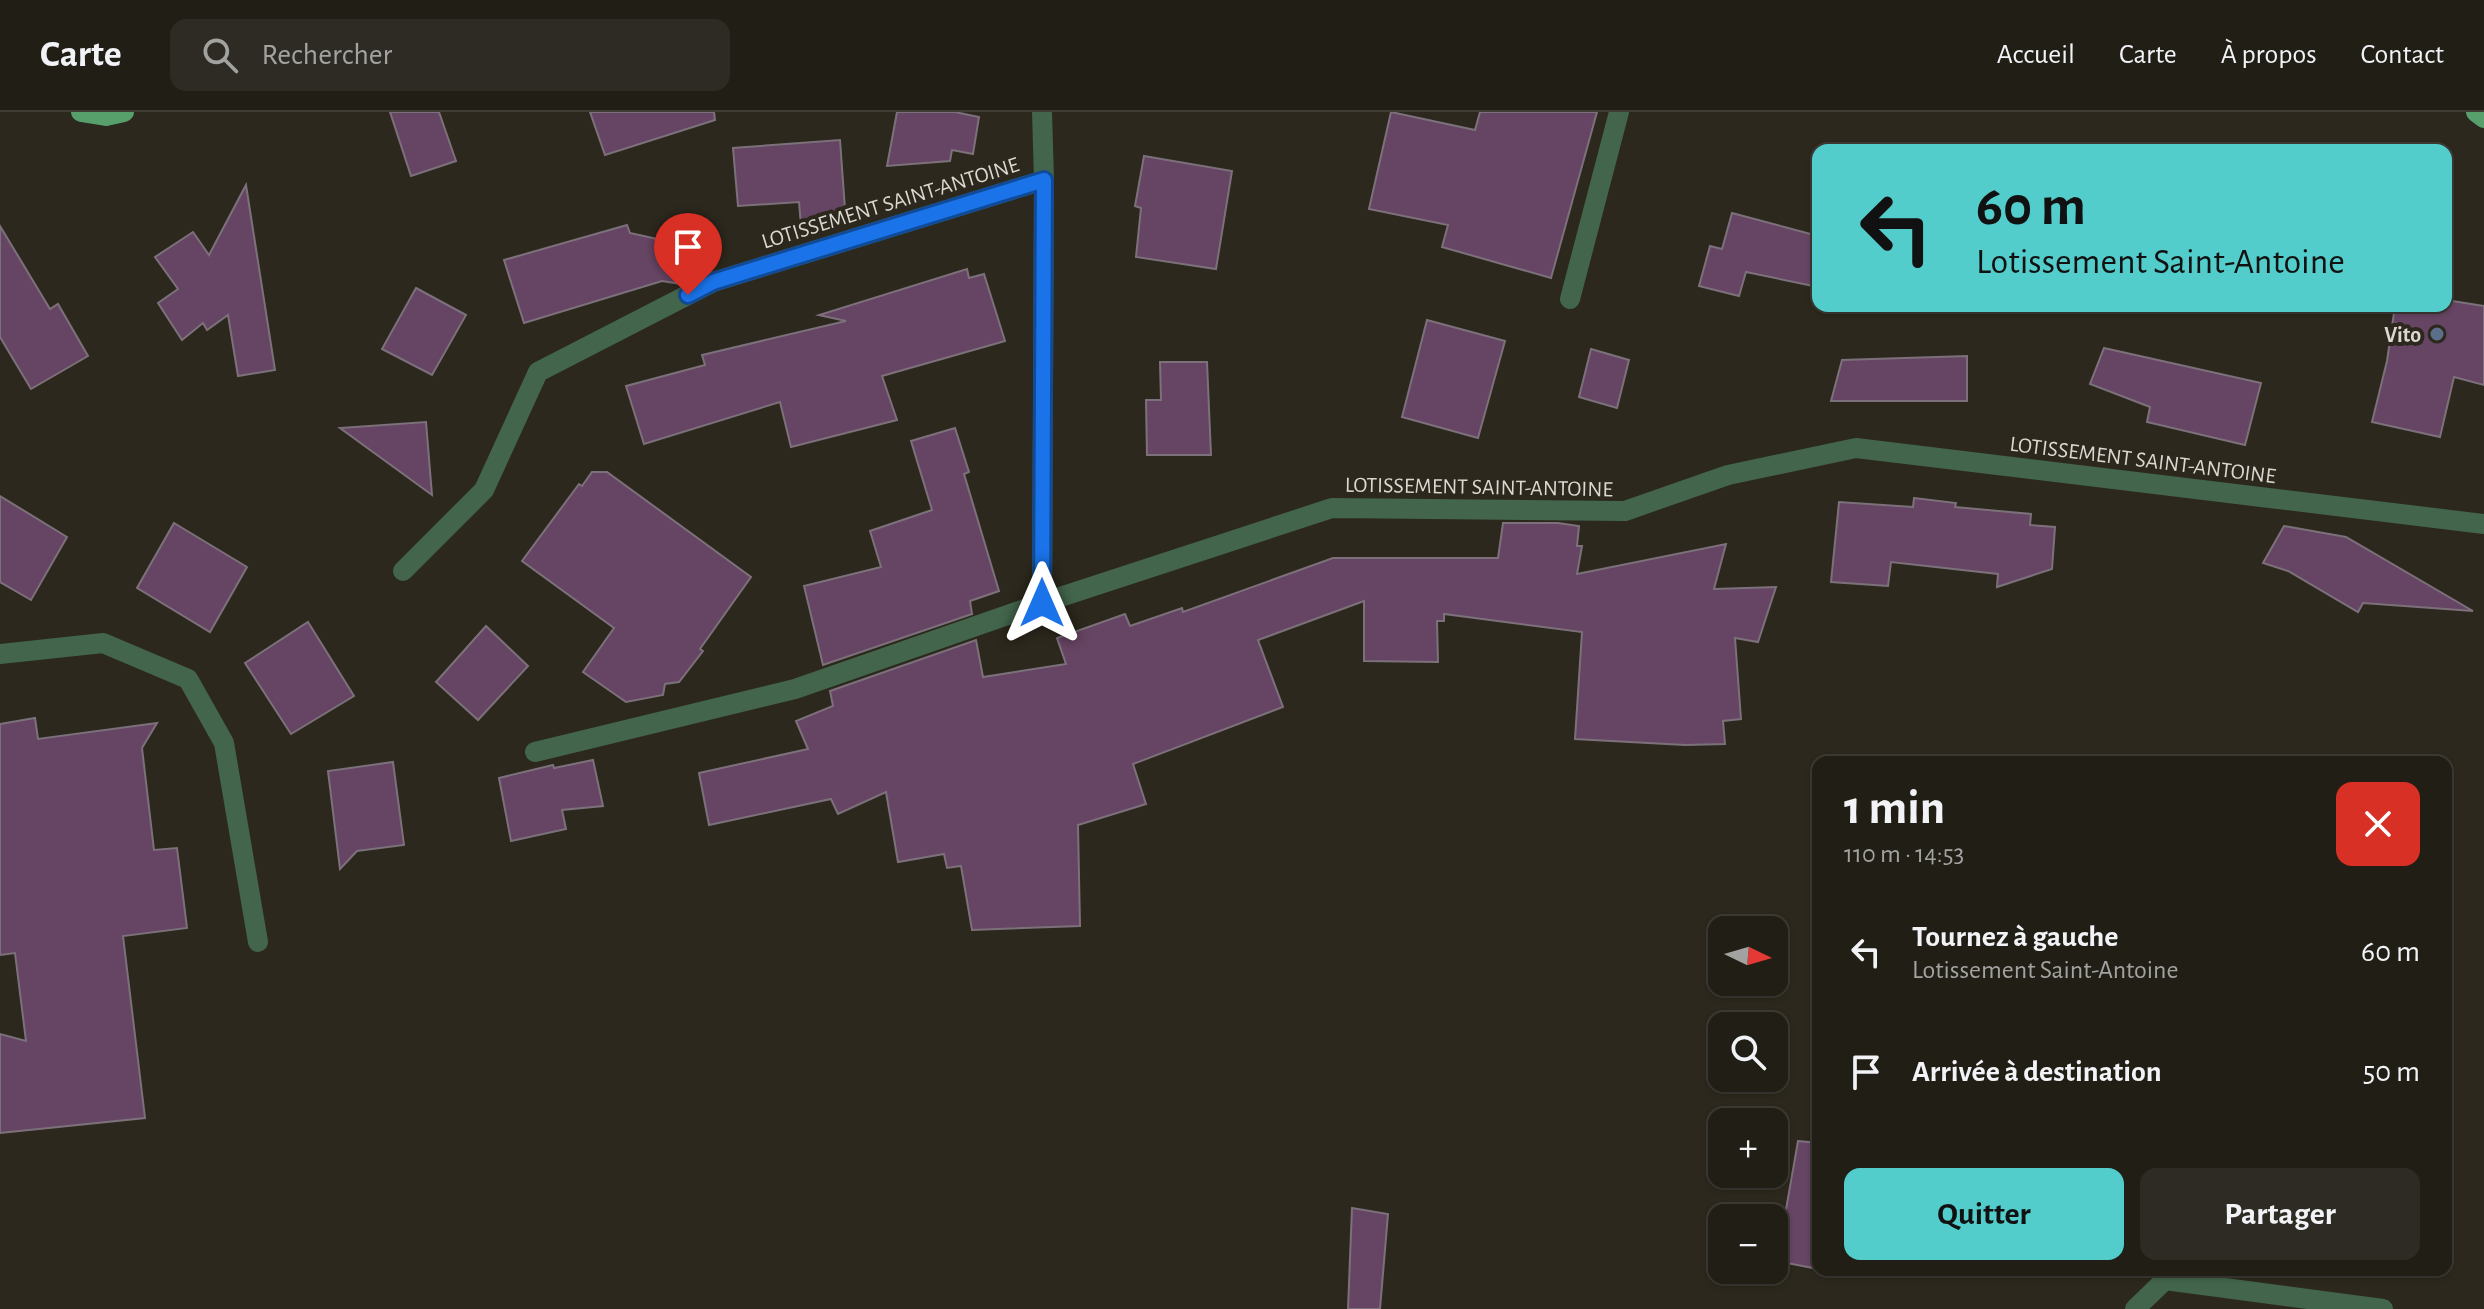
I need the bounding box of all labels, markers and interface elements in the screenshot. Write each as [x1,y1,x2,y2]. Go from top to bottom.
search box [170,19,730,91]
icon: search [198,33,242,77]
text: Carte [40,36,122,74]
text: Rechercher [262,40,392,70]
text: Accueil [1997,41,2075,69]
text: Carte [2119,41,2177,69]
text: À propos [2221,41,2317,69]
text: Contact [2361,41,2444,69]
street label: LOTISSEMENT SAINT-ANTOINE [759,153,1022,253]
icon: left [1844,176,1948,280]
text: 60 m [1976,179,2086,235]
pin [654,213,722,295]
icon: arrive [666,225,710,269]
text: Lotissement Saint-Antoine [1976,244,2345,280]
place label: Vito [2384,324,2421,346]
marker: Vito [2428,325,2446,343]
street label: LOTISSEMENT SAINT-ANTOINE [2009,433,2278,487]
street label: LOTISSEMENT SAINT-ANTOINE [1345,474,1614,500]
position arrow [1000,561,1084,645]
button: close [2336,782,2420,866]
text: 1 min [1844,785,1945,833]
text: 110 m · 14:53 [1844,841,1964,867]
north arrow [1708,916,1788,996]
map controls [1708,916,1788,1284]
text: Tournez à gauche [1912,922,2119,952]
icon: left [1844,930,1888,974]
text: 60 m [2361,937,2420,967]
text: Lotissement Saint-Antoine [1912,957,2178,983]
button: search [1708,1012,1788,1092]
icon: arrive [1844,1050,1888,1094]
text: Arrivée à destination [1912,1057,2162,1087]
text: 50 m [2363,1057,2420,1087]
button: + [1708,1108,1788,1188]
button: Quitter [1844,1168,2124,1260]
button: Partager [2140,1168,2420,1260]
button: − [1708,1204,1788,1284]

